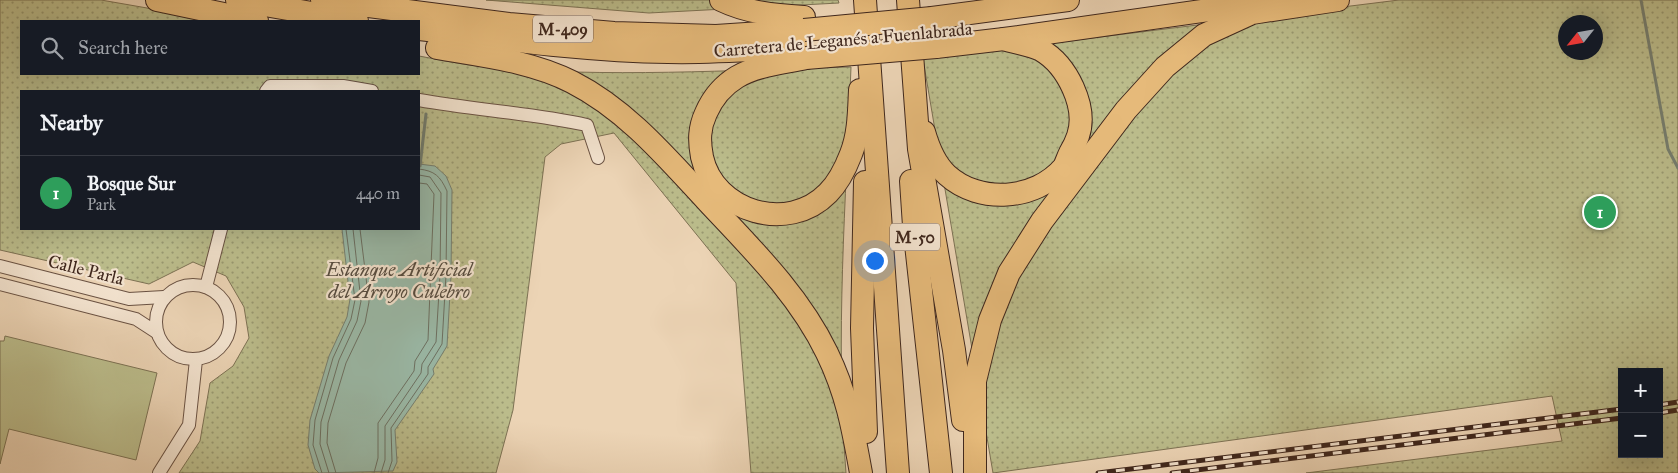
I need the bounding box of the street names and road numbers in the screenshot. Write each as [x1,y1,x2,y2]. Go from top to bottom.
road number: M-409 [533,15,593,42]
street label: Carretera de Leganés a Fuenlabrada [713,18,974,63]
road number: M-50 [890,223,940,250]
street label: Calle Parla [46,250,127,290]

